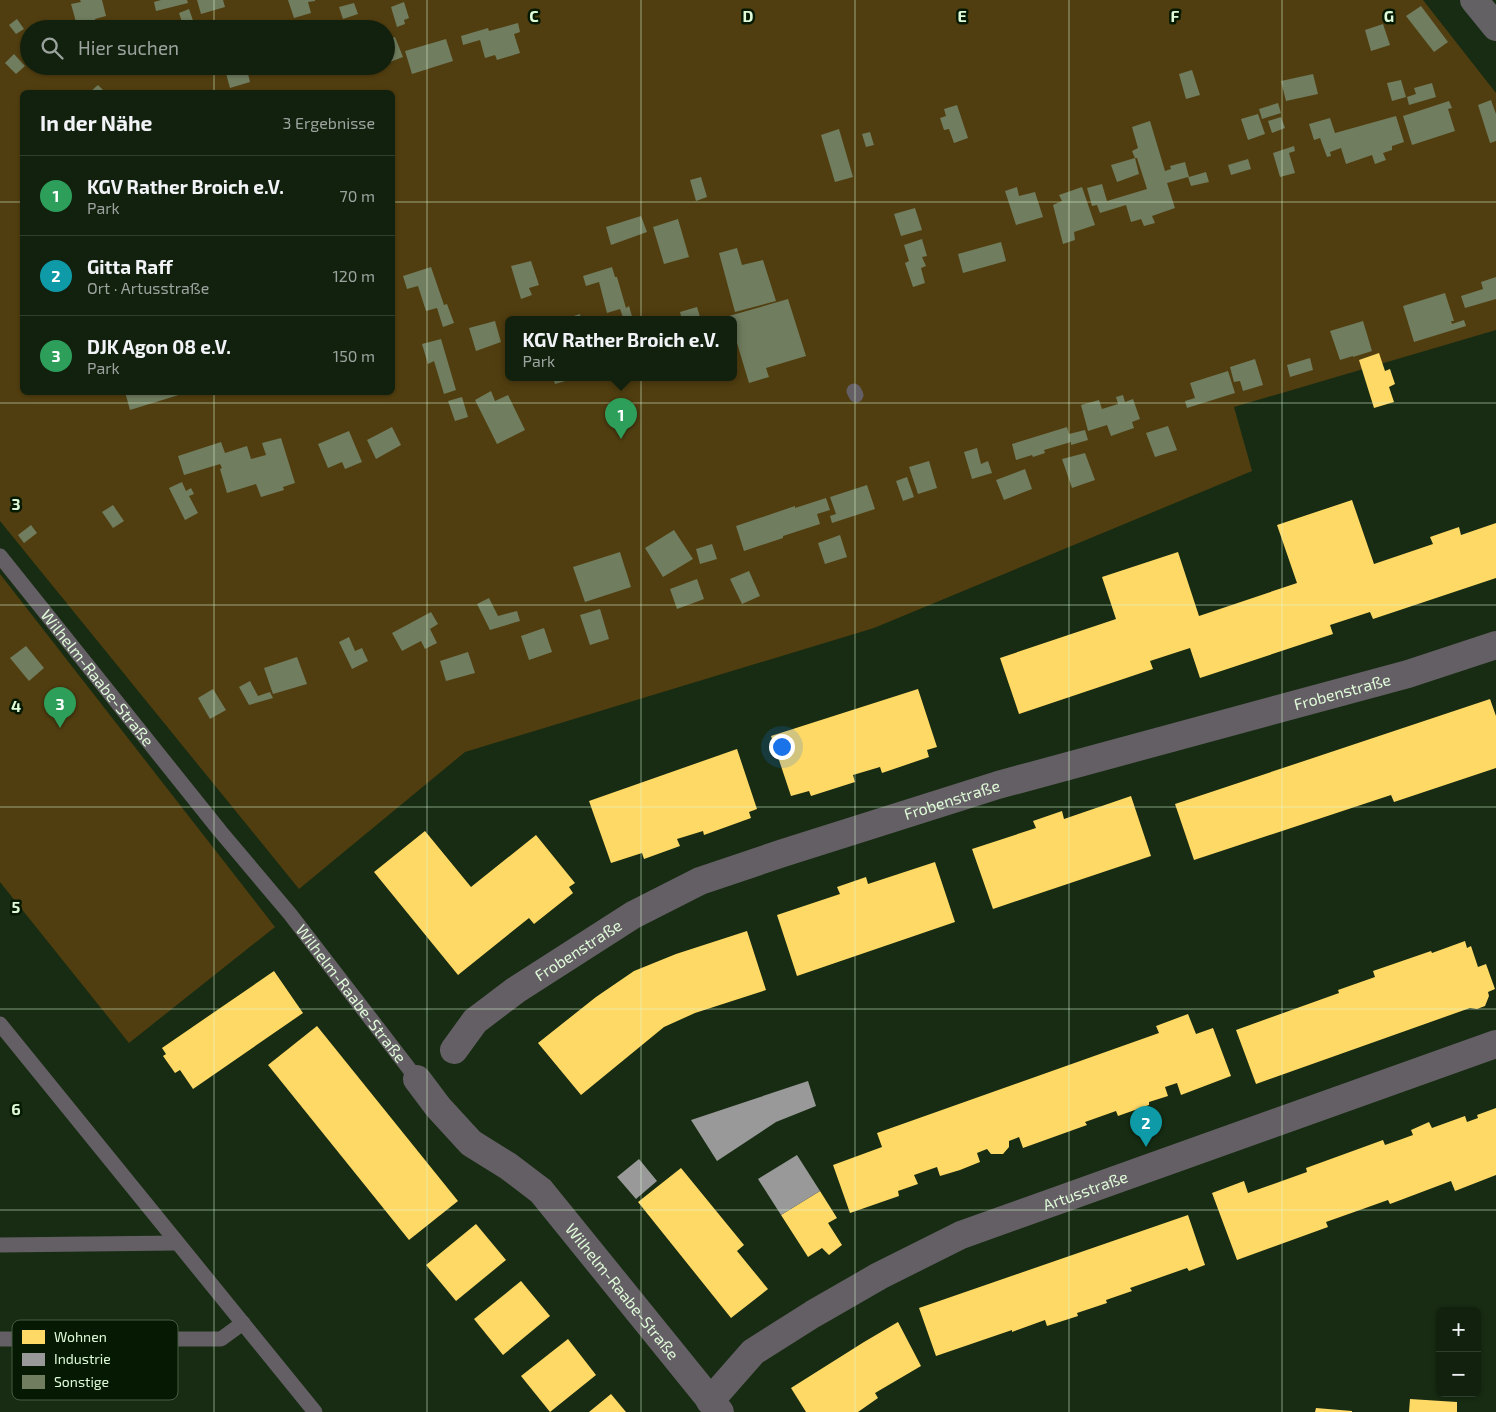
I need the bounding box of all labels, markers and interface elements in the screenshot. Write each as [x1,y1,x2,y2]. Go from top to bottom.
text: C [529,6,539,25]
text: D [743,6,754,25]
text: E [957,6,967,25]
text: F [1171,6,1180,25]
text: G [1384,6,1394,25]
search box [20,20,395,75]
icon: search [38,34,66,62]
text: Hier suchen [78,36,179,59]
text: In der Nähe [40,110,152,135]
text: 3 Ergebnisse [283,113,375,132]
text: KGV Rather Broich e.V. [87,175,284,198]
text: 1 [53,186,59,205]
text: 70 m [340,186,375,205]
text: Park [87,198,120,217]
text: Gitta Raff [87,255,173,278]
text: 2 [51,266,61,285]
text: 120 m [332,266,375,285]
text: Ort · Artusstraße [87,278,209,297]
popup [505,316,737,381]
text: KGV Rather Broich e.V. [523,328,719,351]
text: DJK Agon 08 e.V. [87,335,231,358]
text: 3 [51,346,61,365]
text: 150 m [333,346,375,365]
text: Park [523,351,555,370]
text: Park [87,358,120,377]
pin: 1 [605,398,637,439]
text: 3 [11,494,21,513]
street label: Wilhelm-Raabe-Straße [37,605,158,750]
street label: Frobenstraße [1292,669,1393,714]
pin: 3 [44,687,76,728]
text: 4 [11,696,21,715]
your location [769,734,795,760]
street label: Frobenstraße [901,775,1002,823]
text: 5 [12,897,21,916]
street label: Frobenstraße [531,915,625,985]
street label: Wilhelm-Raabe-Straße [292,920,411,1066]
text: 6 [11,1099,21,1118]
pin: 2 [1130,1106,1162,1147]
street label: Artusstraße [1040,1166,1130,1214]
street label: Wilhelm-Raabe-Straße [562,1219,683,1363]
map controls [1436,1307,1481,1397]
button: + [1436,1307,1481,1352]
legend [12,1320,178,1400]
text: Wohnen [54,1328,107,1345]
text: Industrie [54,1350,111,1367]
button: − [1436,1352,1481,1397]
text: Sonstige [54,1373,109,1390]

